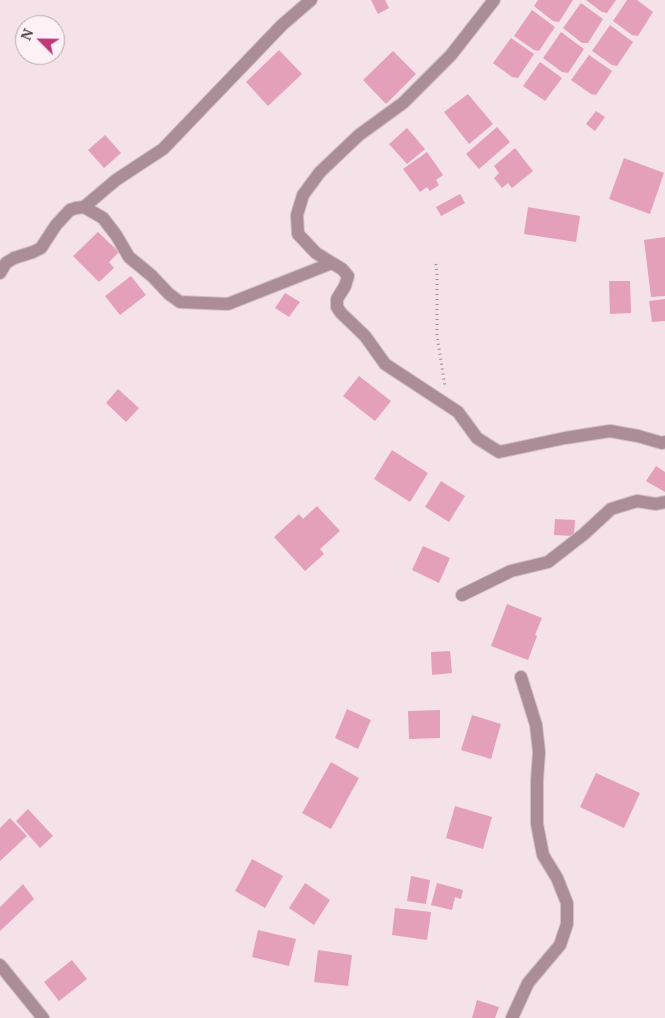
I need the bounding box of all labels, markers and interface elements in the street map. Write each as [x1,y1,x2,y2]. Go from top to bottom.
north arrow [15,15,65,65]
text: N [16,26,37,43]

